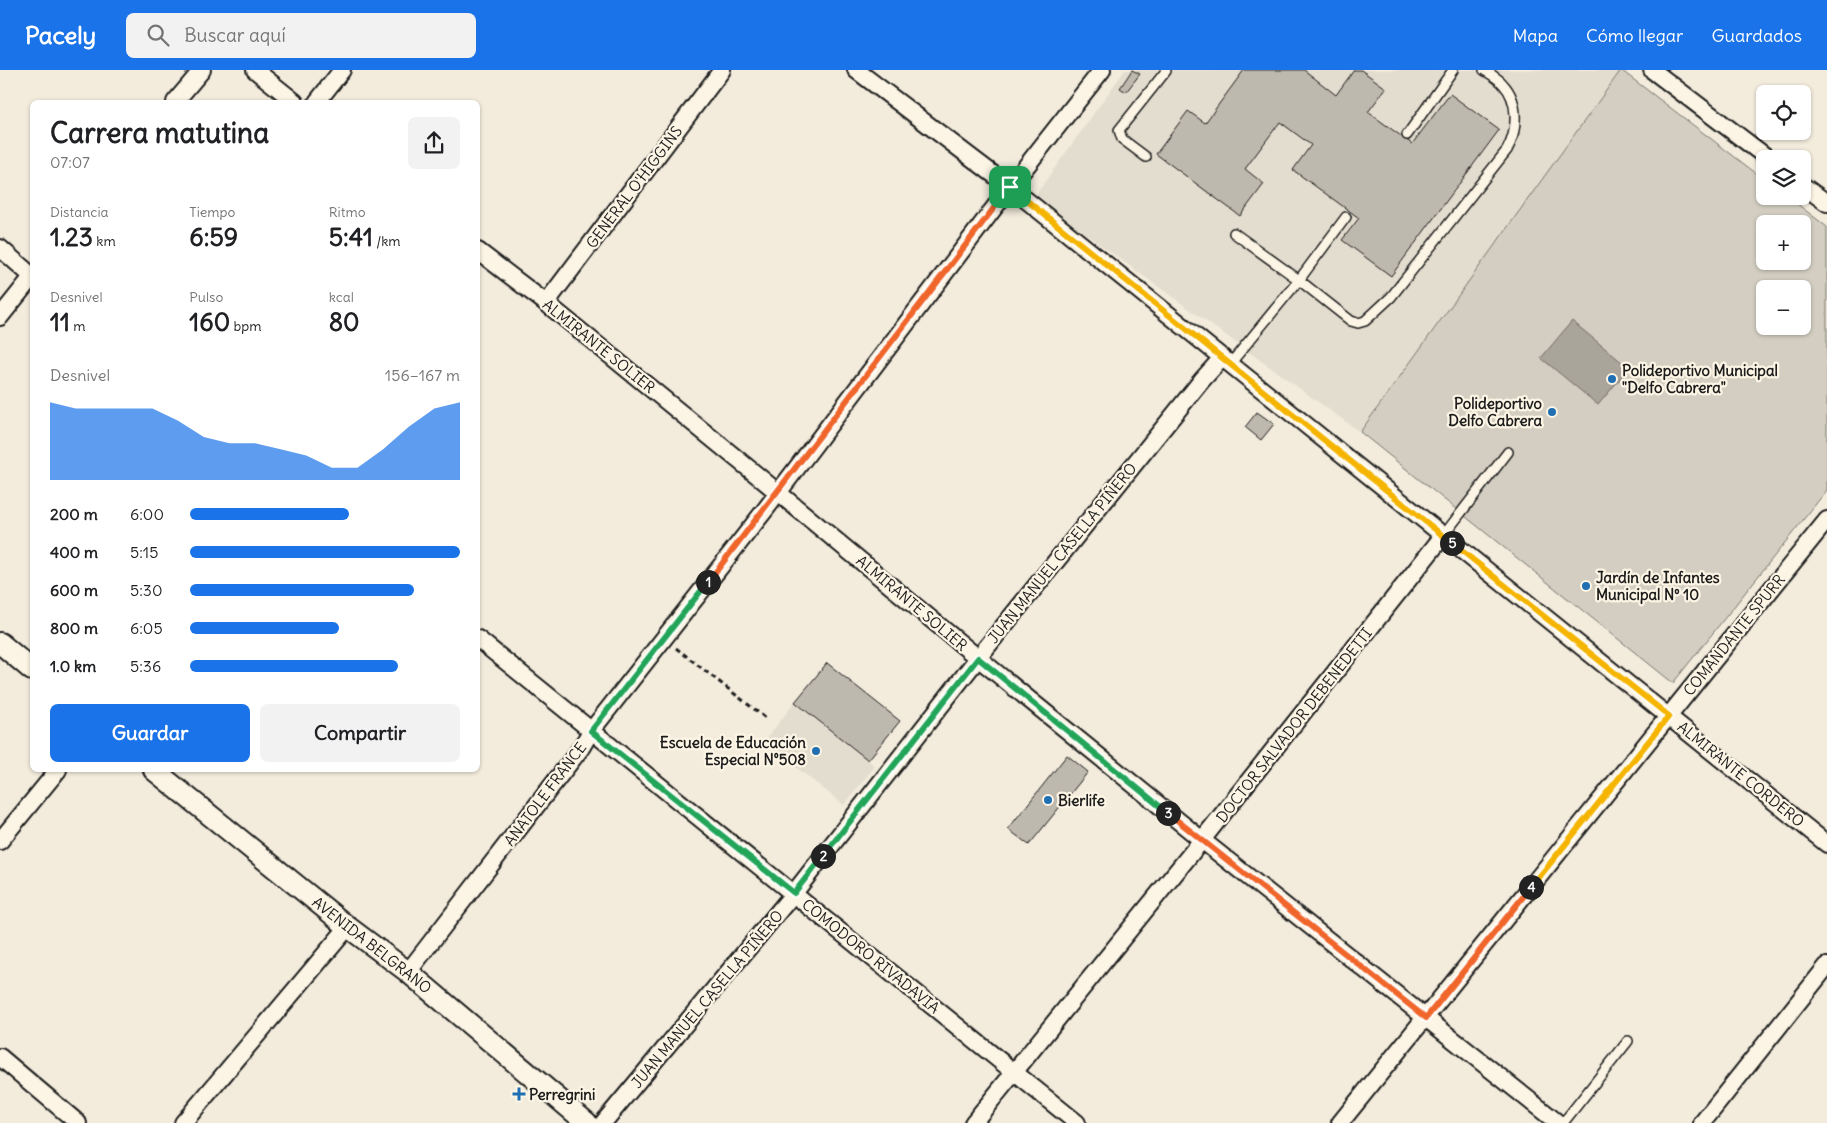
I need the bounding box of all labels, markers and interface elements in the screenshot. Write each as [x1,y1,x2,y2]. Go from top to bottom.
search box [126,13,476,58]
text: Pacely [25,20,96,50]
icon: search [144,21,172,49]
text: Buscar aquí [184,23,286,47]
text: Mapa [1513,24,1558,47]
text: Cómo llegar [1586,24,1683,47]
text: Guardados [1711,24,1802,47]
map controls [1756,85,1811,335]
button: locate [1756,85,1811,140]
text: Carrera matutina [50,115,269,151]
button: share [408,117,460,169]
street label: GENERAL O'HIGGINS [582,122,686,252]
button: layers [1756,150,1811,205]
text: 07:07 [50,152,90,172]
pin [989,166,1031,208]
icon: arrive [996,173,1024,201]
text: Distancia [50,203,109,221]
text: Tiempo [189,203,235,221]
text: Ritmo [329,203,366,221]
button: + [1756,215,1811,270]
text: 1.23 [50,221,93,253]
text: 6:59 [189,221,238,253]
text: 5:41 [329,221,373,253]
text: km [93,232,116,250]
text: /km [373,232,401,250]
button: − [1756,280,1811,335]
text: Desnivel [50,288,103,306]
text: Pulso [189,288,223,306]
text: kcal [329,288,354,306]
street label: ALMIRANTE SOLIER [539,295,659,397]
text: 11 [50,306,70,338]
text: 160 [189,306,230,338]
text: 80 [329,306,360,338]
text: m [70,317,85,335]
text: bpm [230,317,261,335]
place label: Polideportivo Municipal "Delfo Cabrera" [1622,361,1778,397]
text: Desnivel [50,365,110,385]
text: 156–167 m [385,365,460,385]
marker: Polideportivo Municipal "Delfo Cabrera" [1606,373,1618,385]
place label: Polideportivo Delfo Cabrera [1448,394,1543,430]
marker: Polideportivo Delfo Cabrera [1546,406,1558,418]
street label: JUAN MANUEL CASELLA PIÑERO [983,459,1141,647]
text: 200 m [50,504,98,524]
text: 6:00 [130,504,164,524]
pin: 5 [1440,530,1464,556]
text: 5 [1448,534,1457,552]
text: 400 m [50,542,98,562]
text: 5:15 [130,542,158,562]
street label: ALMIRANTE SOLIER [853,551,972,655]
place label: Jardín de Infantes Municipal Nº 10 [1596,568,1720,605]
pin: 1 [696,570,720,594]
street label: COMANDANTE SPURR [1679,570,1789,700]
text: 1 [706,573,711,591]
text: 600 m [50,580,98,600]
text: 5:30 [130,580,162,600]
marker: Jardín de Infantes Municipal Nº 10 [1580,580,1592,592]
text: 800 m [50,618,98,638]
text: 6:05 [130,618,163,638]
street label: DOCTOR SALVADOR DEBENEDETTI [1212,624,1376,826]
text: 1.0 km [50,656,96,676]
text: 5:36 [130,656,161,676]
button: Guardar [50,704,250,762]
button: Compartir [260,704,460,762]
street label: ALMIRANTE CORDERO [1674,717,1808,831]
place label: Escuela de Educación Especial N°508 [660,733,806,770]
street label: ANATOLE FRANCE [500,738,590,850]
marker: Escuela de Educación Especial N°508 [810,745,822,757]
place label: Bierlife [1058,791,1105,810]
marker: Bierlife [1042,794,1054,806]
pin: 3 [1156,800,1180,826]
text: 3 [1165,804,1172,822]
pin: 2 [810,844,836,868]
text: 2 [820,847,827,865]
pin: 4 [1518,874,1544,900]
text: 4 [1527,878,1536,896]
street label: AVENIDA BELGRANO [309,892,435,998]
street label: COMODORO RIVADAVIA [798,895,944,1018]
street label: JUAN MANUEL CASELLA PIÑERO [627,906,787,1092]
place label: Perregrini [529,1085,595,1105]
marker: Perregrini [513,1088,525,1100]

